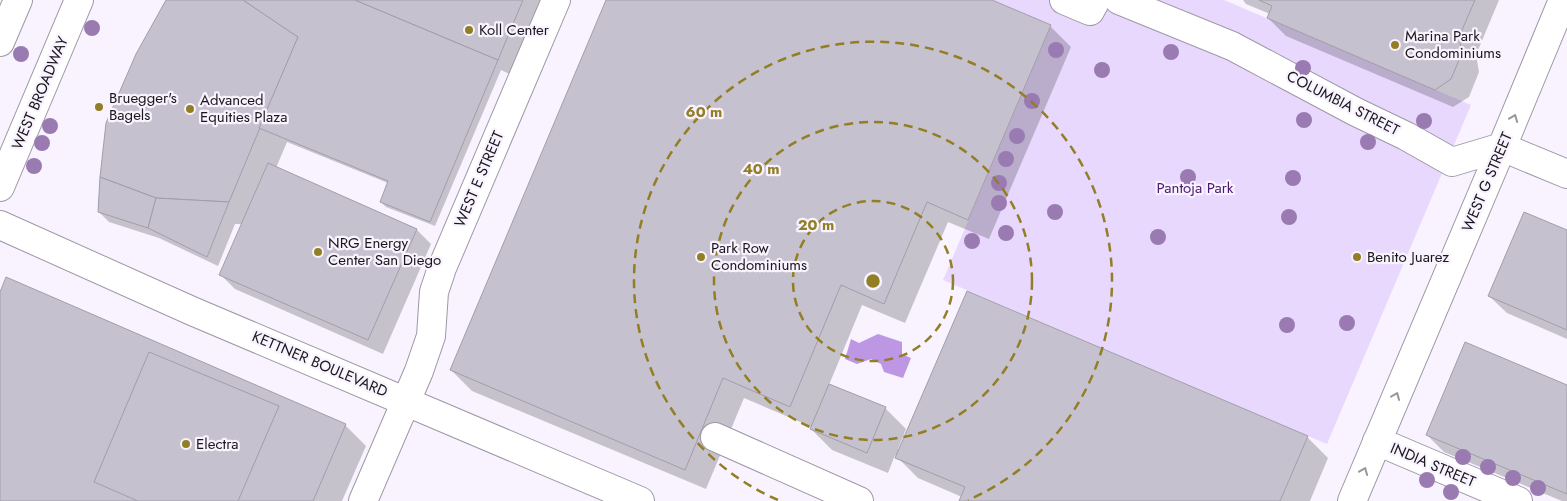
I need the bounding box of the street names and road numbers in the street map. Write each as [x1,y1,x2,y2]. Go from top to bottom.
street label: WEST BROADWAY [6,32,74,153]
street label: COLUMBIA STREET [1283,65,1403,141]
street label: WEST E STREET [449,127,509,231]
street label: WEST G STREET [1456,129,1518,235]
street label: KETTNER BOULEVARD [249,325,391,403]
street label: INDIA STREET [1387,437,1479,493]

